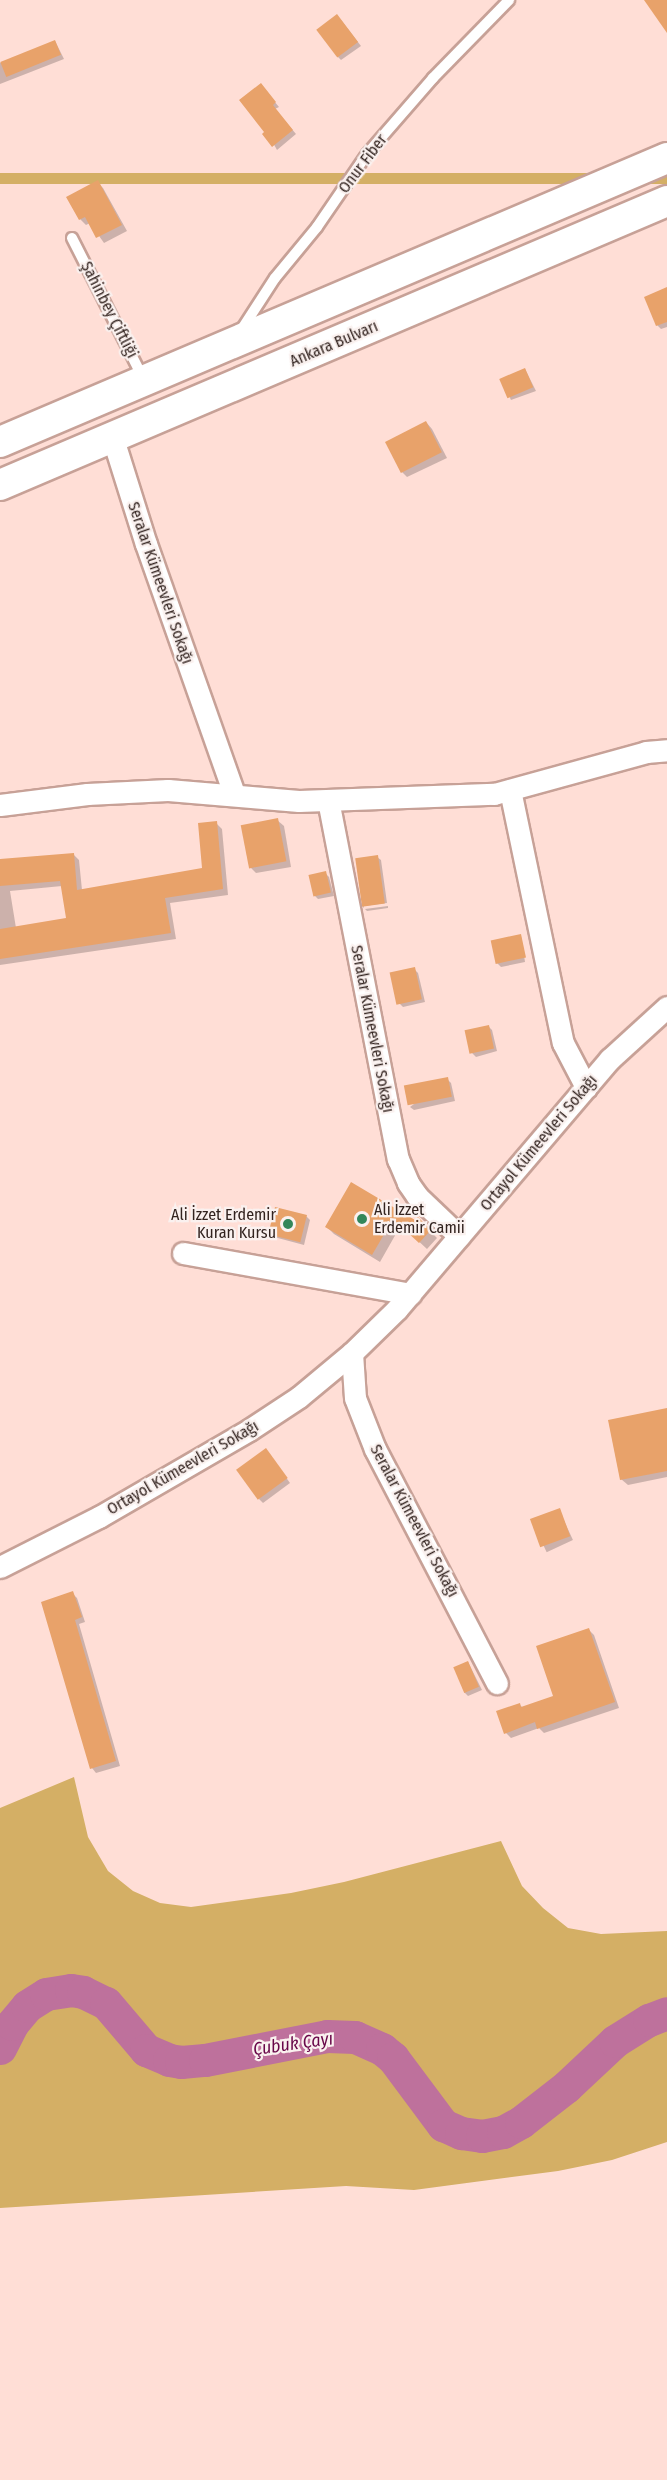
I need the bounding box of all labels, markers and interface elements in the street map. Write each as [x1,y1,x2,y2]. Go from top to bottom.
street label: Onur Fiber [335,131,391,197]
street label: Şahinbey Çiftliği [76,258,142,362]
street label: Ankara Bulvarı [287,317,381,371]
street label: Seralar Kümeevleri Sokağı [123,499,197,667]
street label: Seralar Kümeevleri Sokağı [346,944,398,1114]
street label: Ortayol Kümeevleri Sokağı [476,1071,602,1215]
place label: Ali İzzet Erdemir Camii [374,1200,465,1238]
place label: Ali İzzet Erdemir Kuran Kursu [171,1205,276,1243]
marker: Ali İzzet Erdemir Camii [355,1212,369,1226]
marker: Ali İzzet Erdemir Kuran Kursu [281,1217,295,1231]
street label: Ortayol Kümeevleri Sokağı [104,1417,262,1519]
street label: Seralar Kümeevleri Sokağı [366,1441,462,1601]
water label: Çubuk Çayı [252,2028,334,2060]

